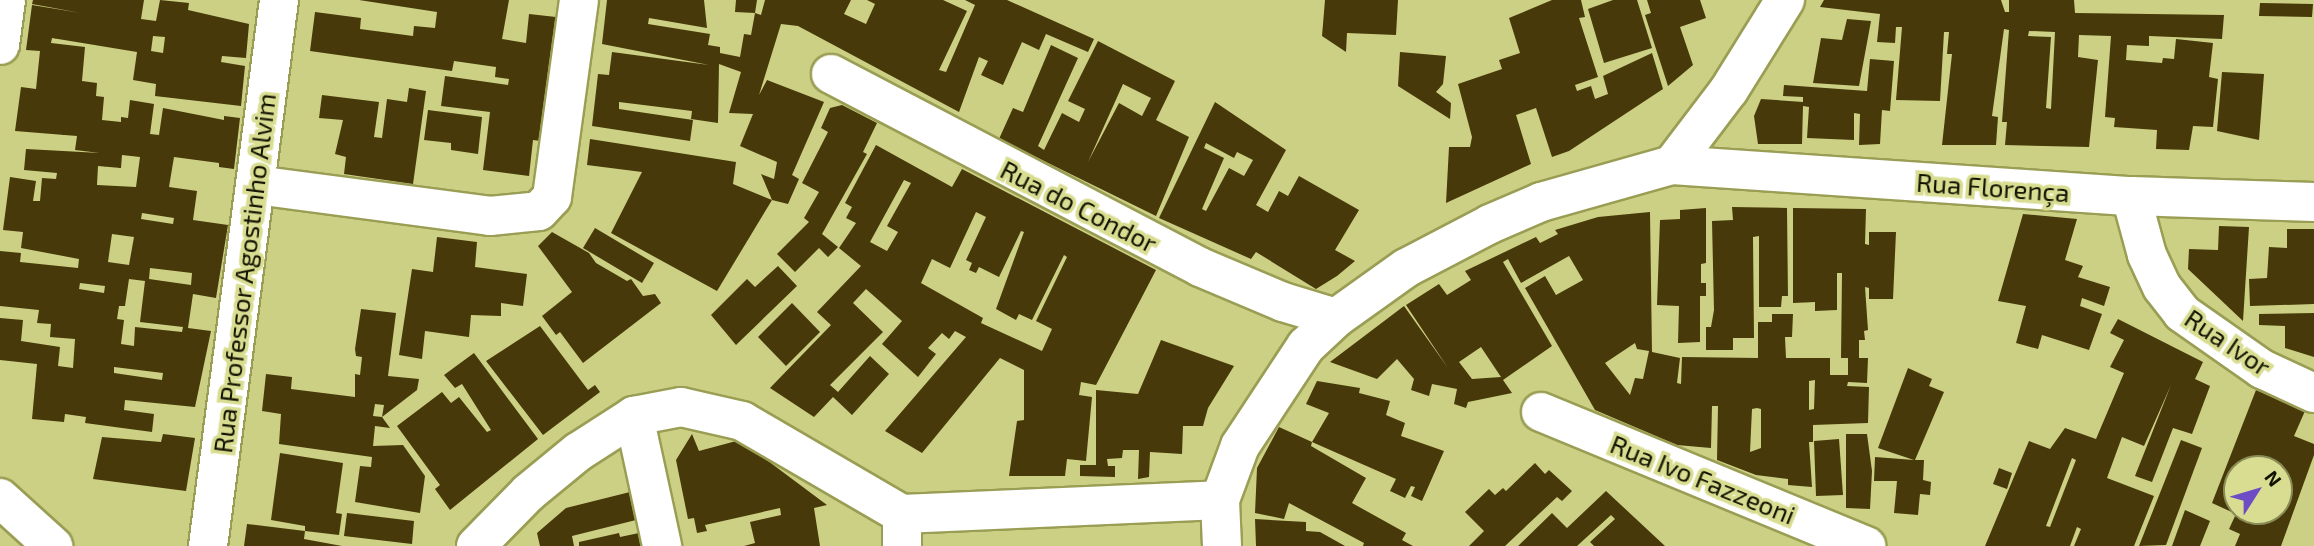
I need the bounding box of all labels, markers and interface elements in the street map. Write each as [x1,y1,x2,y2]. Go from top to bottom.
street label: Rua Professor Agostinho Alvim [206,90,282,456]
street label: Rua do Condor [996,153,1162,259]
street label: Rua Florença [1915,166,2071,208]
street label: Rua Ivor [2179,302,2277,382]
street label: Rua Ivo Fazzeoni [1606,428,1800,530]
north arrow [2223,455,2293,525]
text: N [2260,466,2287,491]

